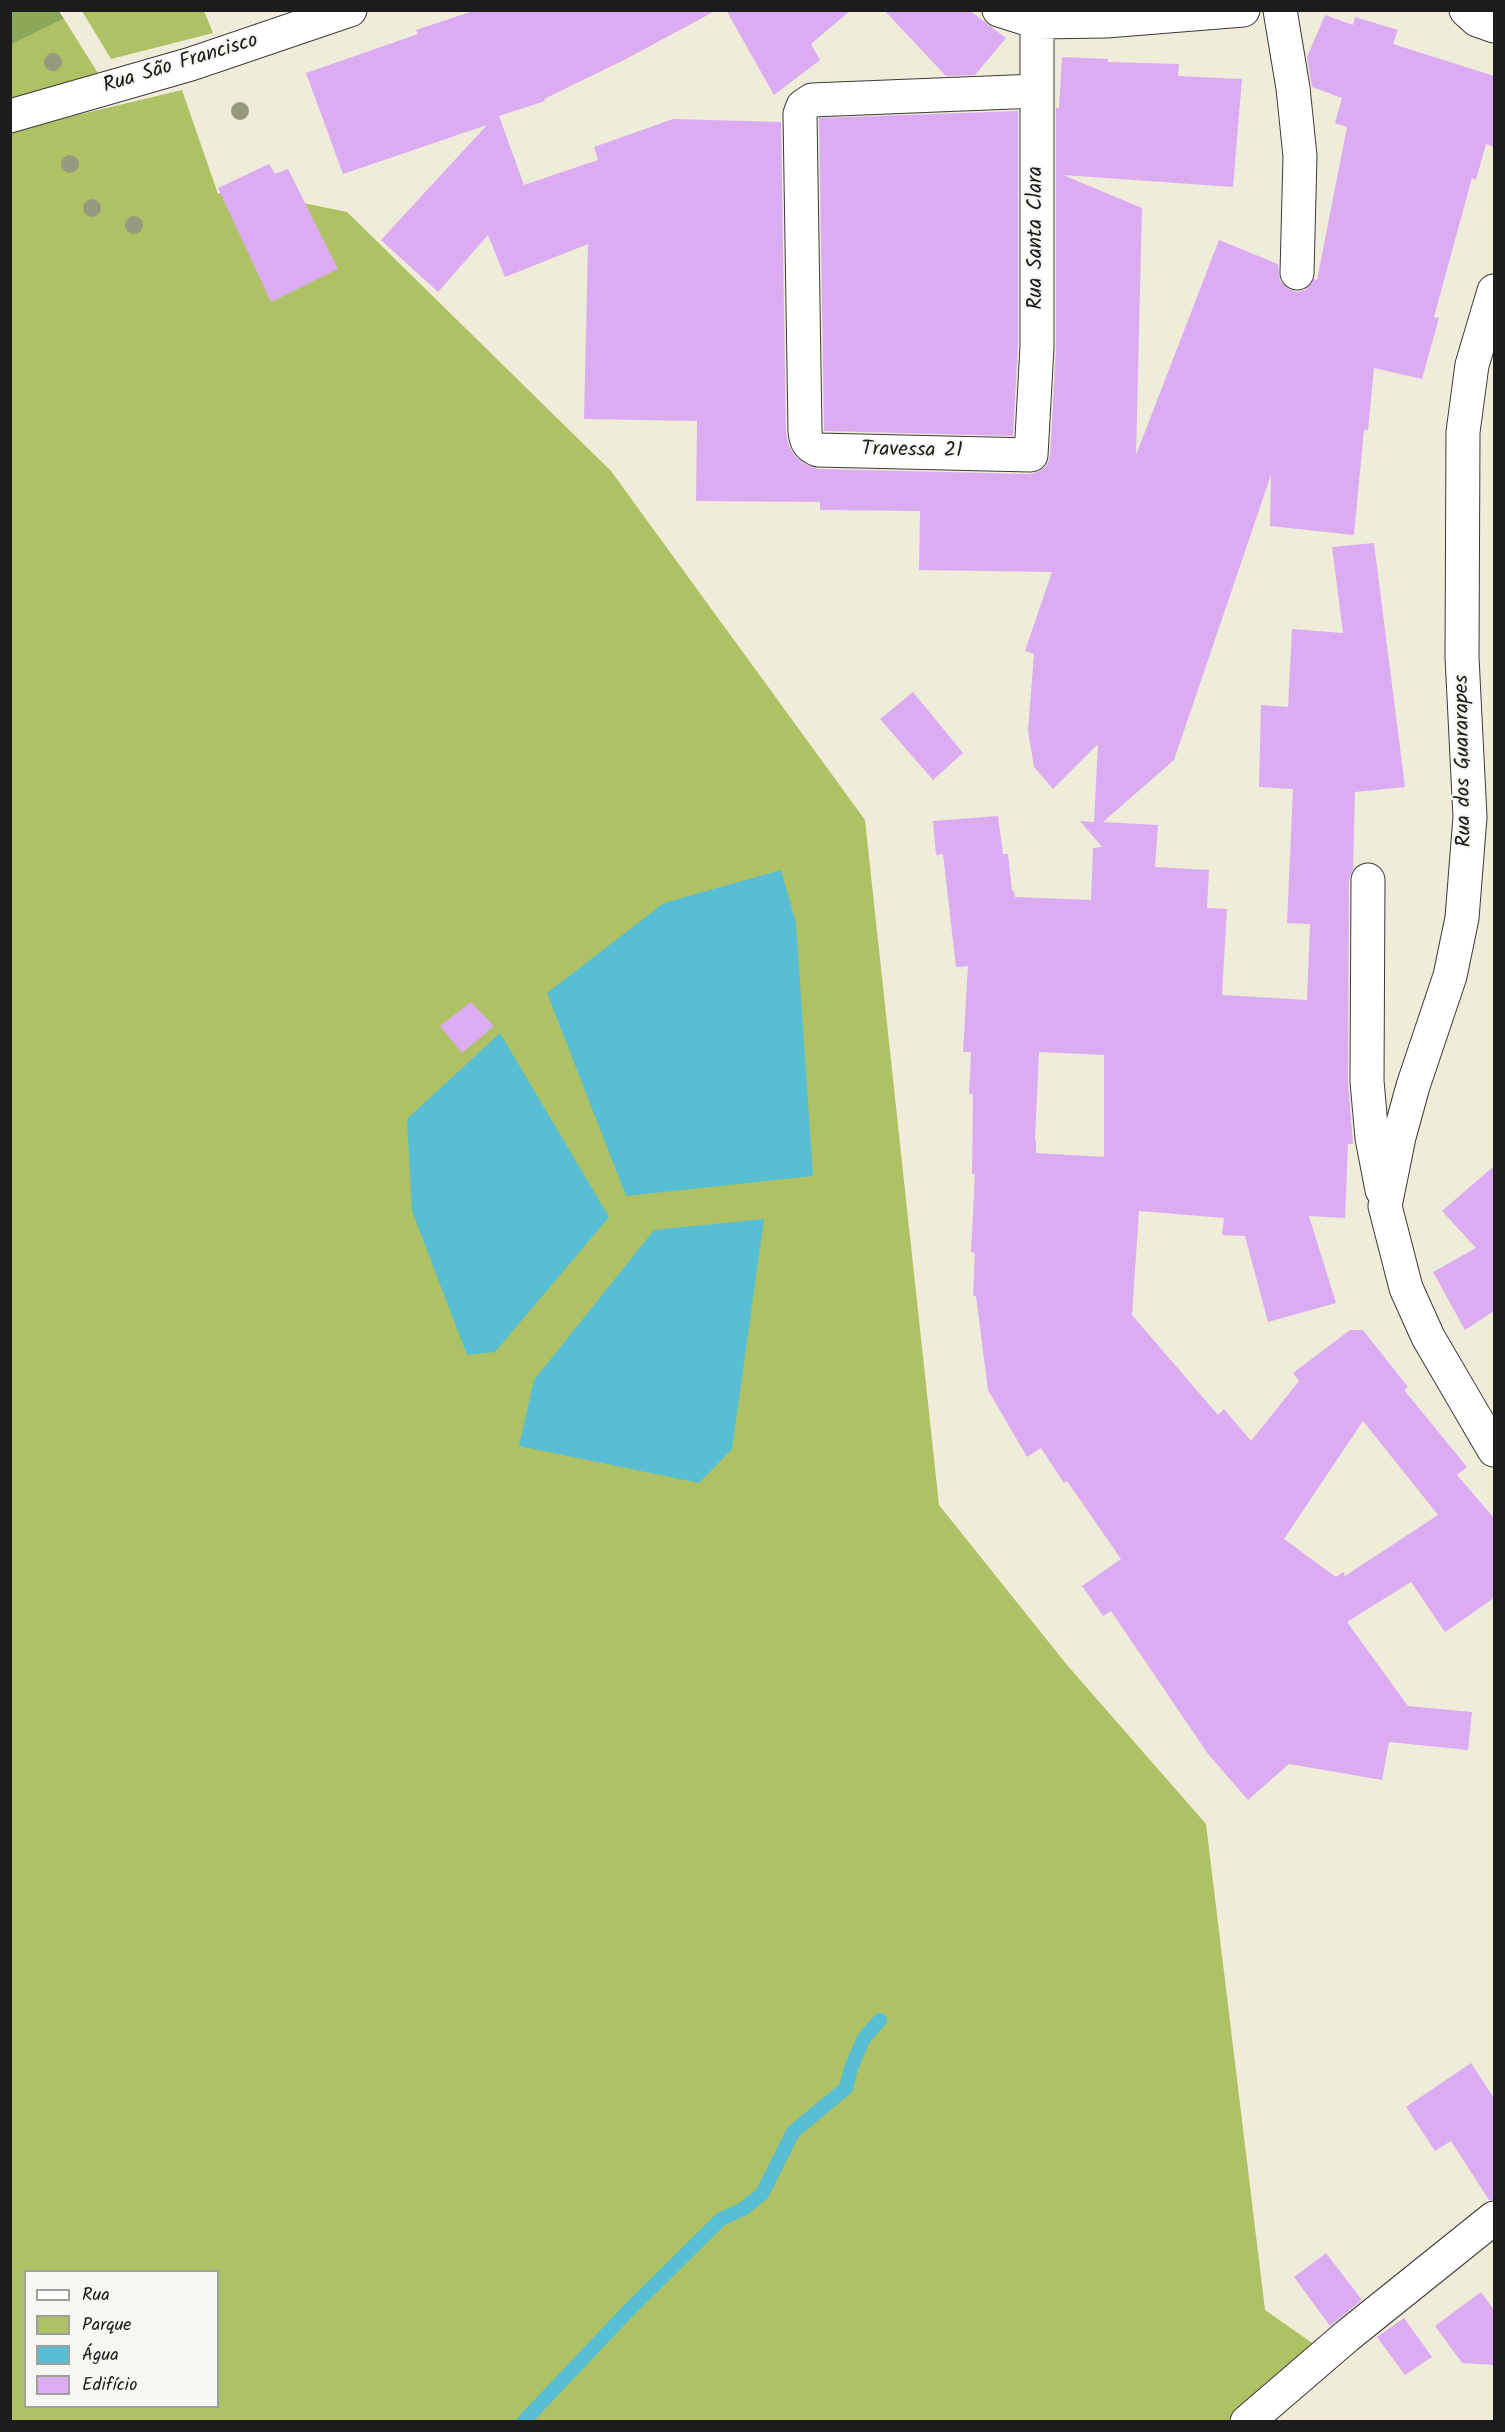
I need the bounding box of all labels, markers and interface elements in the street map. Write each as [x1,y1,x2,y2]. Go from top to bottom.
street label: Rua São Francisco [100,29,262,101]
street label: Rua Santa Clara [1024,166,1050,310]
street label: Travessa 21 [861,439,963,465]
street label: Rua dos Guararapes [1451,674,1479,848]
legend [24,2270,219,2408]
text: Rua [82,2281,110,2310]
text: Parque [82,2311,131,2340]
text: Água [82,2341,119,2370]
text: Edifício [82,2371,137,2400]

